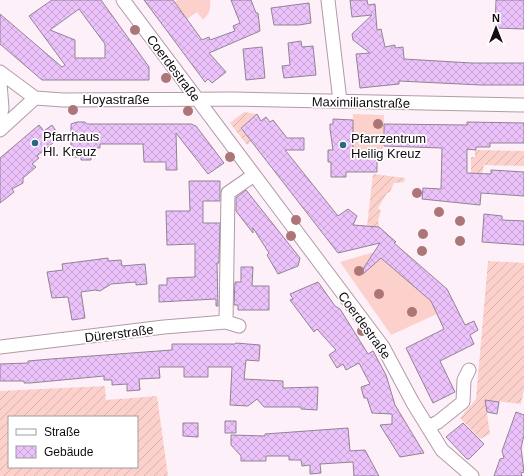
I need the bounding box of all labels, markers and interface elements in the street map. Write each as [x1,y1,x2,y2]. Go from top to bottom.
north arrow [476,8,516,48]
text: N [492,12,500,24]
street label: Coerdestraße [144,32,204,105]
street label: Hoyastraße [82,92,150,107]
street label: Maximilianstraße [312,94,410,111]
place label: Pfarrhaus Hl. Kreuz [43,129,100,159]
place label: Pfarrzentrum Heilig Kreuz [351,131,426,161]
marker: Pfarrhaus Hl. Kreuz [30,138,40,148]
marker: Pfarrzentrum Heilig Kreuz [338,140,348,150]
street label: Coerdestraße [335,289,394,362]
street label: Dürerstraße [84,322,154,345]
legend [8,416,138,468]
text: Straße [44,425,80,439]
text: Gebäude [44,445,94,459]

